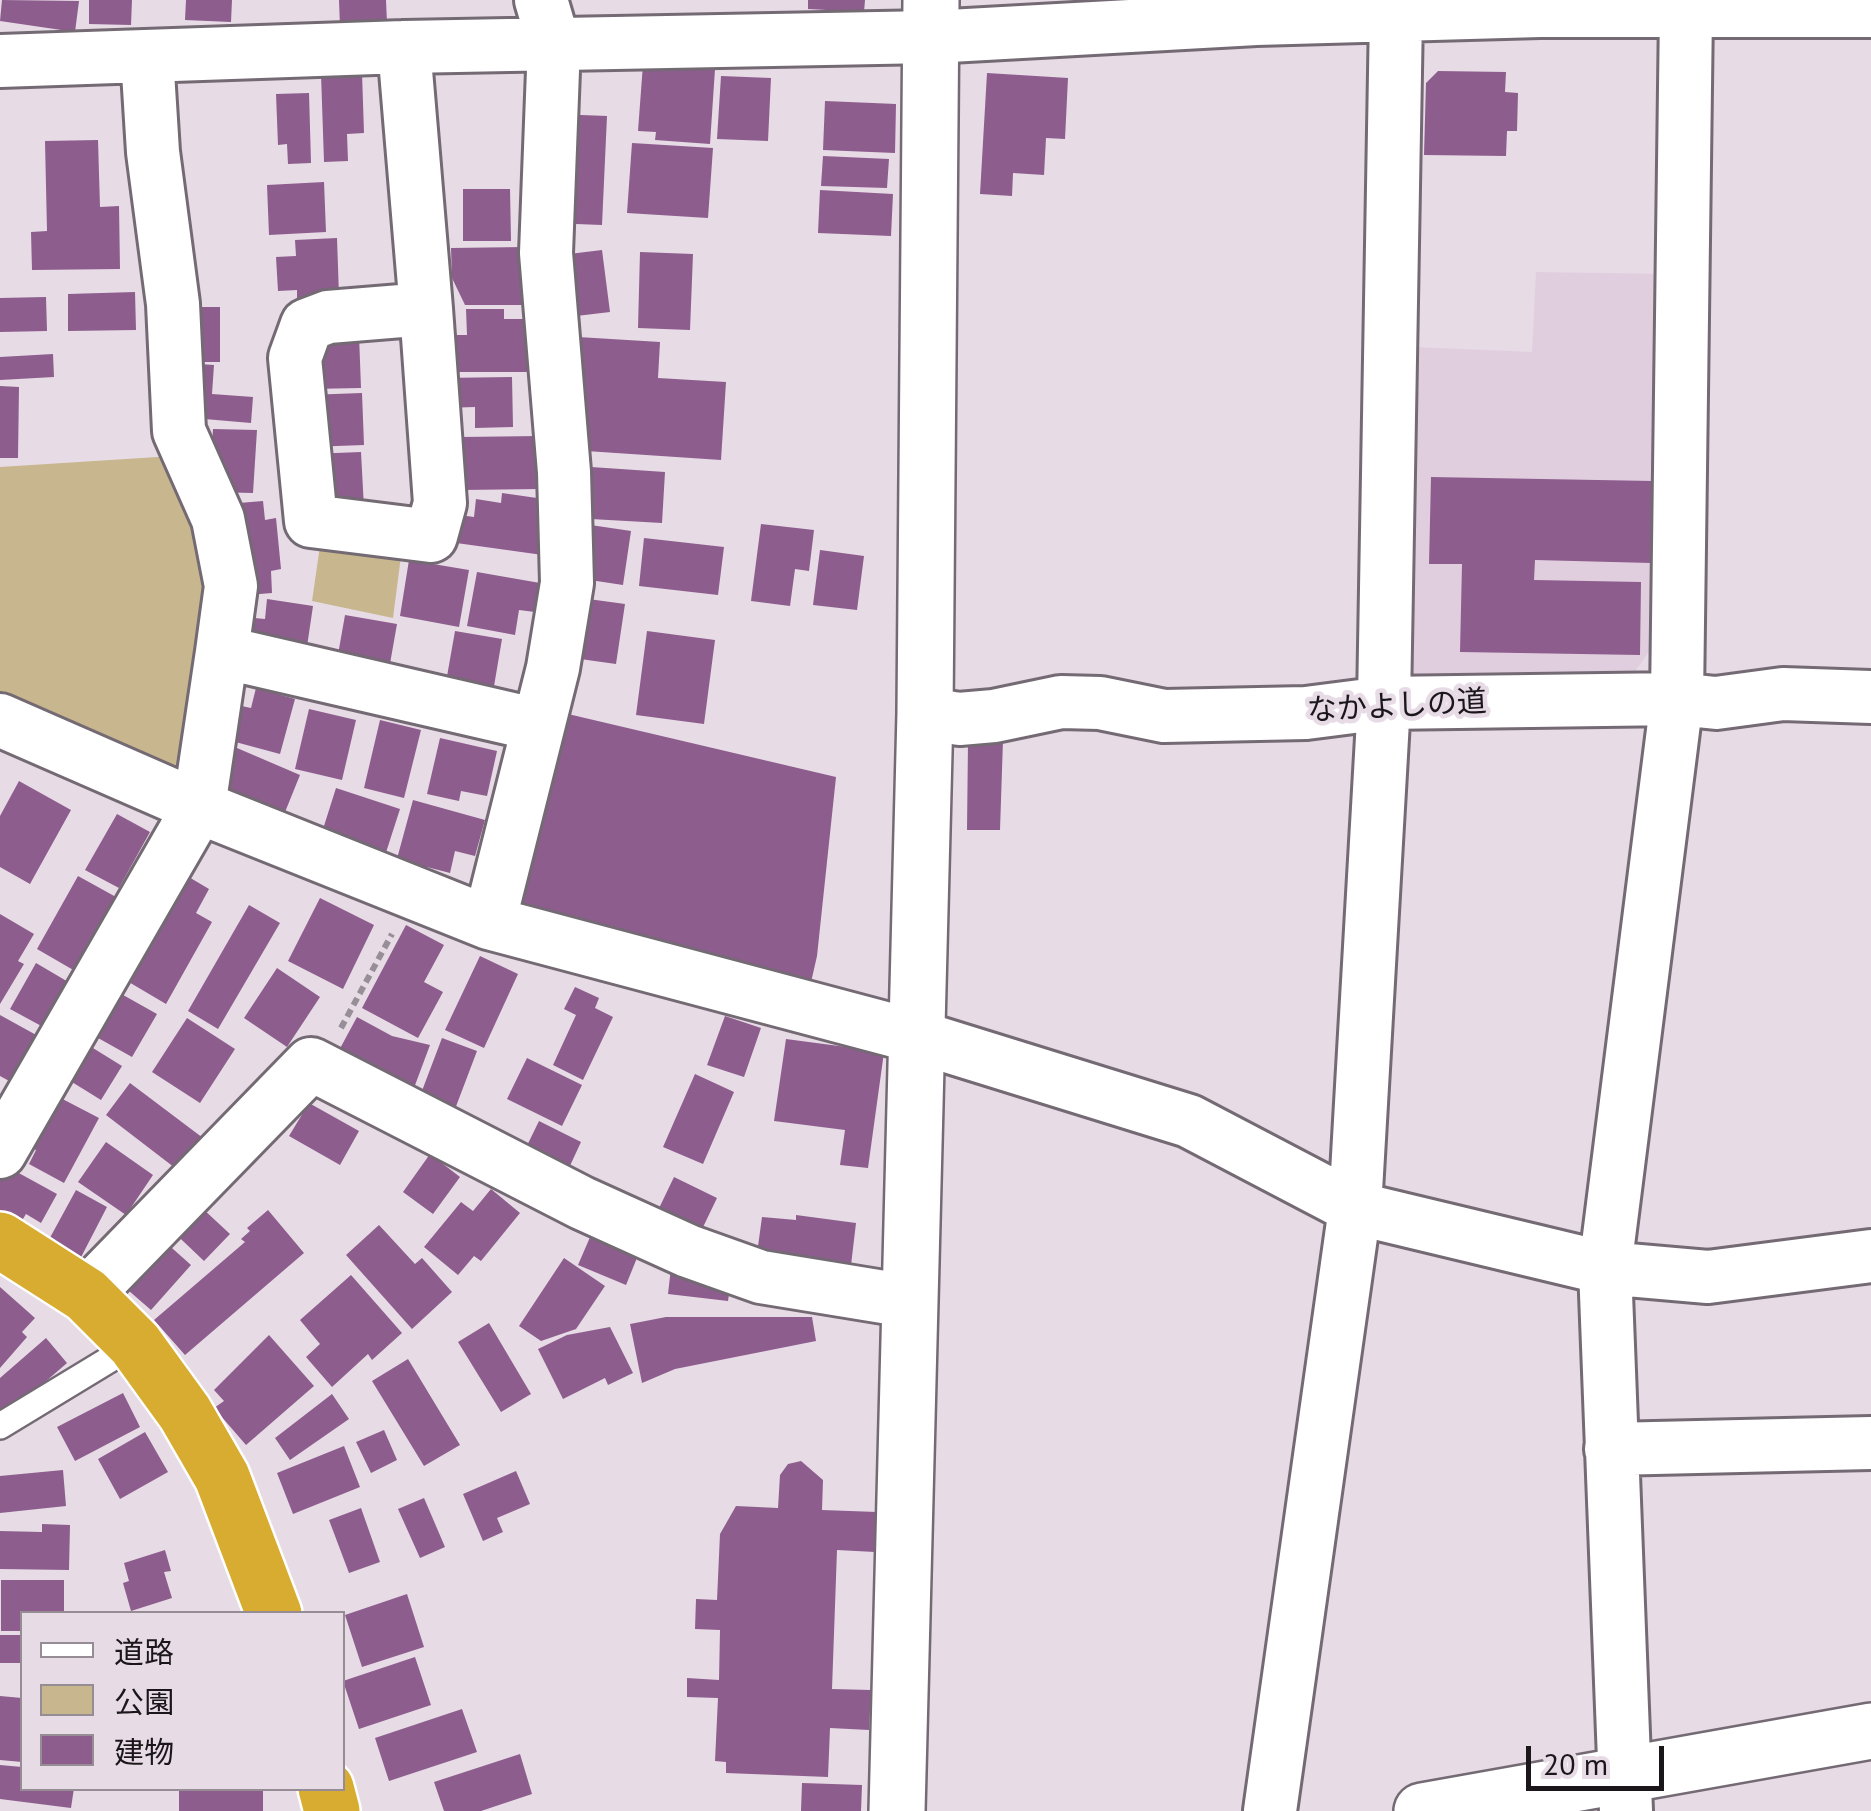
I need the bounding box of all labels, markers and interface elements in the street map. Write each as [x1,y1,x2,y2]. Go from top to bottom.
street label: なかよしの道 [1306,684,1488,730]
legend [20,1611,345,1791]
text: 道路 [114,1632,174,1671]
text: 公園 [114,1682,174,1721]
scale bar [1531,1726,1668,1788]
text: 建物 [114,1732,174,1771]
text: 20 m [1543,1744,1608,1783]

